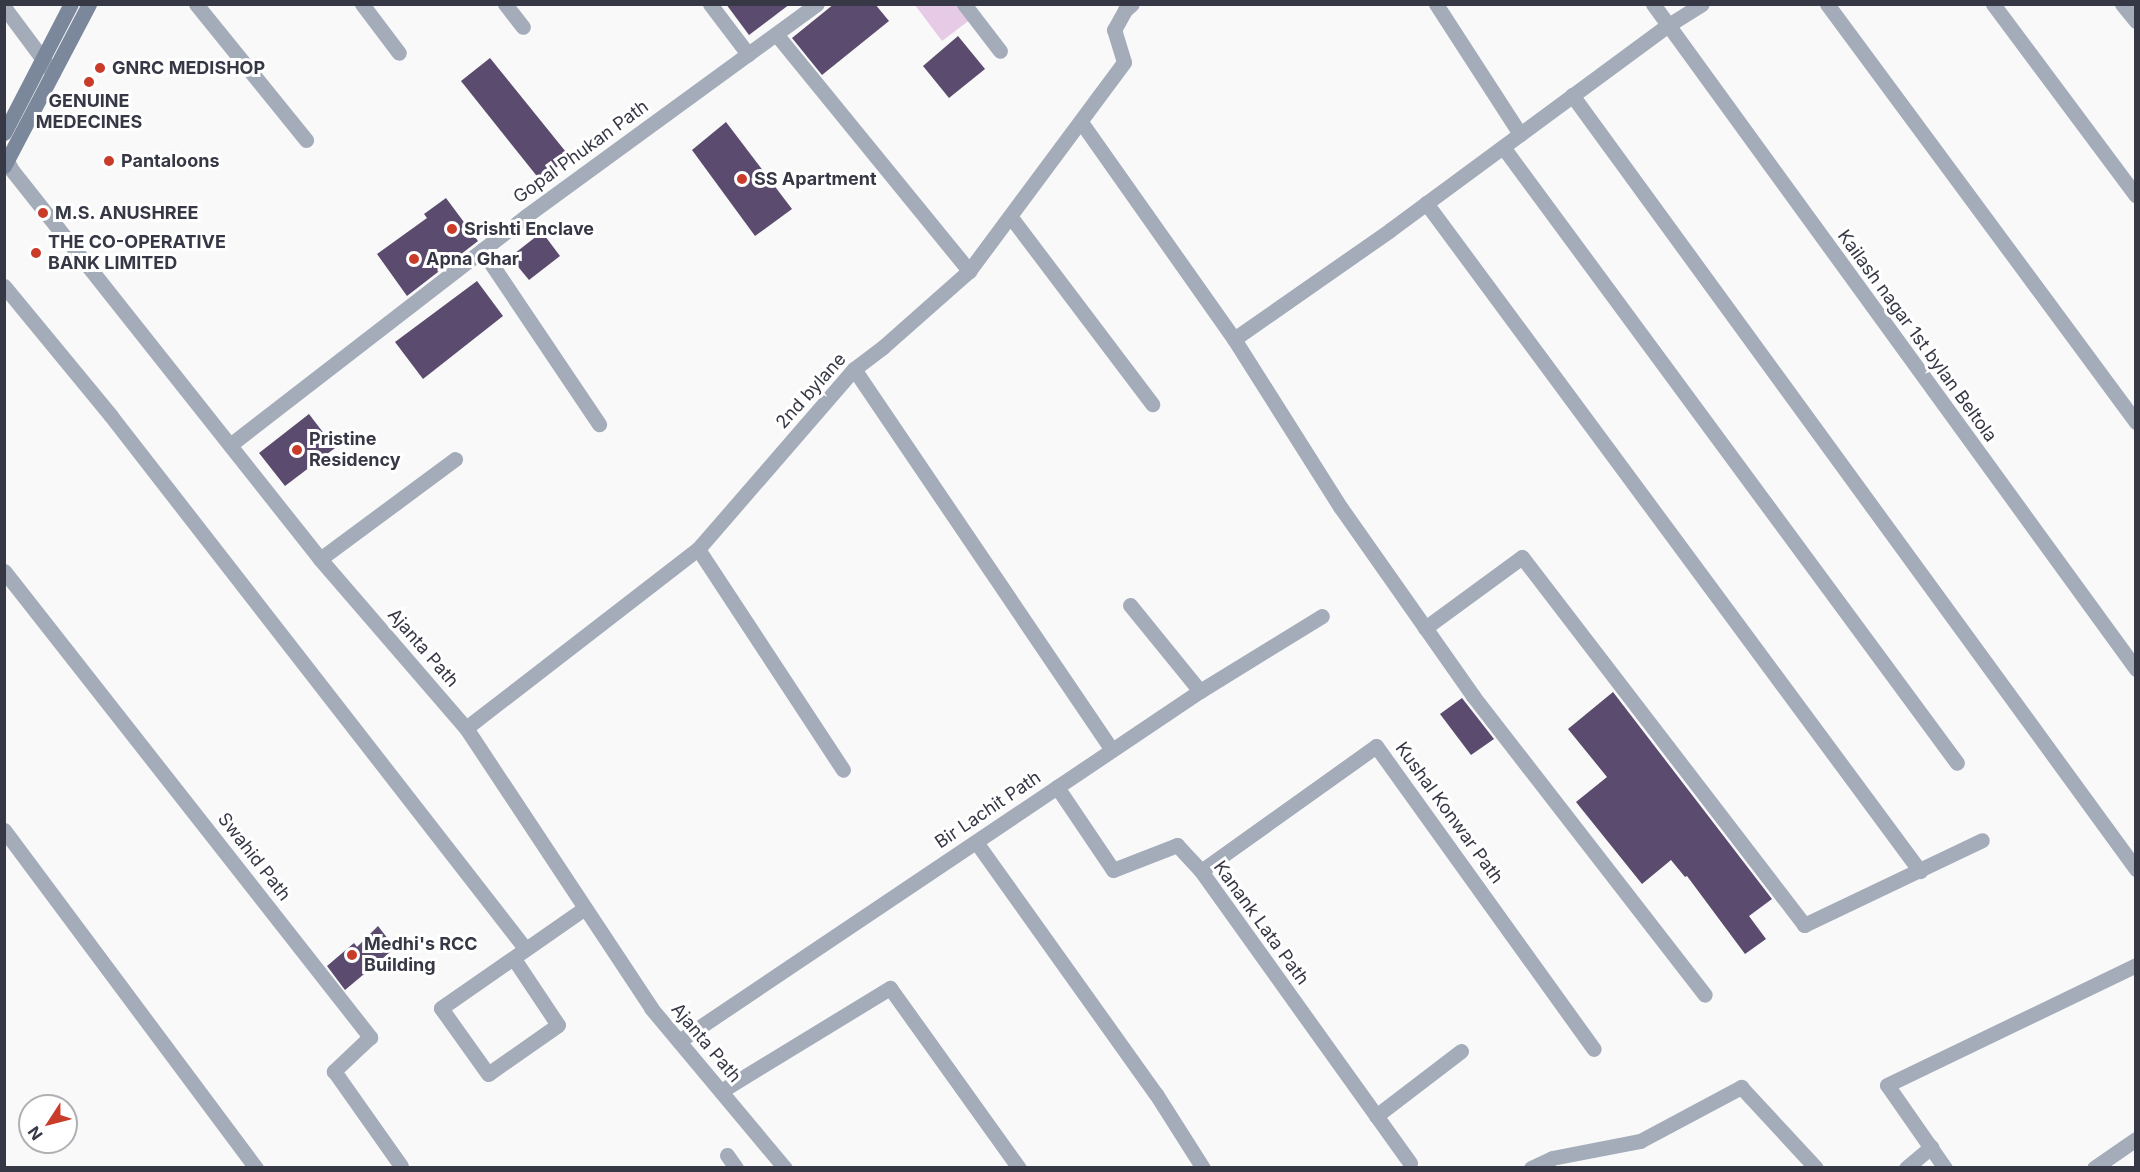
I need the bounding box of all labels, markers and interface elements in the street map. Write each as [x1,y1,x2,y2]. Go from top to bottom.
place label: GNRC MEDISHOP [112,57,265,79]
marker: GNRC MEDISHOP [93,61,107,75]
marker: GENUINE MEDECINES [82,75,96,89]
place label: GENUINE MEDECINES [36,91,142,134]
street label: Gopal Phukan Path [509,96,653,208]
place label: Pantaloons [121,150,219,172]
marker: Pantaloons [102,154,116,168]
place label: SS Apartment [754,168,876,190]
marker: SS Apartment [735,172,749,186]
place label: M.S. ANUSHREE [55,202,199,224]
marker: M.S. ANUSHREE [36,206,50,220]
place label: Srishti Enclave [464,218,594,240]
marker: Srishti Enclave [445,222,459,236]
street label: Kailash nagar 1st bylan Beltola [1833,226,2001,446]
place label: THE CO-OPERATIVE BANK LIMITED [48,232,226,274]
marker: THE CO-OPERATIVE BANK LIMITED [29,246,43,260]
place label: Apna Ghar [426,248,519,270]
marker: Apna Ghar [407,252,421,266]
street label: 2nd bylane [771,349,851,433]
place label: Pristine Residency [309,429,401,472]
marker: Pristine Residency [290,443,304,457]
street label: Ajanta Path [383,604,463,692]
street label: Kushal Konwar Path [1390,738,1508,888]
street label: Bir Lachit Path [931,767,1045,853]
street label: Swahid Path [213,809,295,905]
street label: Kanank Lata Path [1209,857,1313,989]
place label: Medhi's RCC Building [364,934,478,976]
marker: Medhi's RCC Building [345,948,359,962]
street label: Ajanta Path [667,999,745,1087]
north arrow [18,1094,78,1154]
text: N [23,1123,47,1144]

